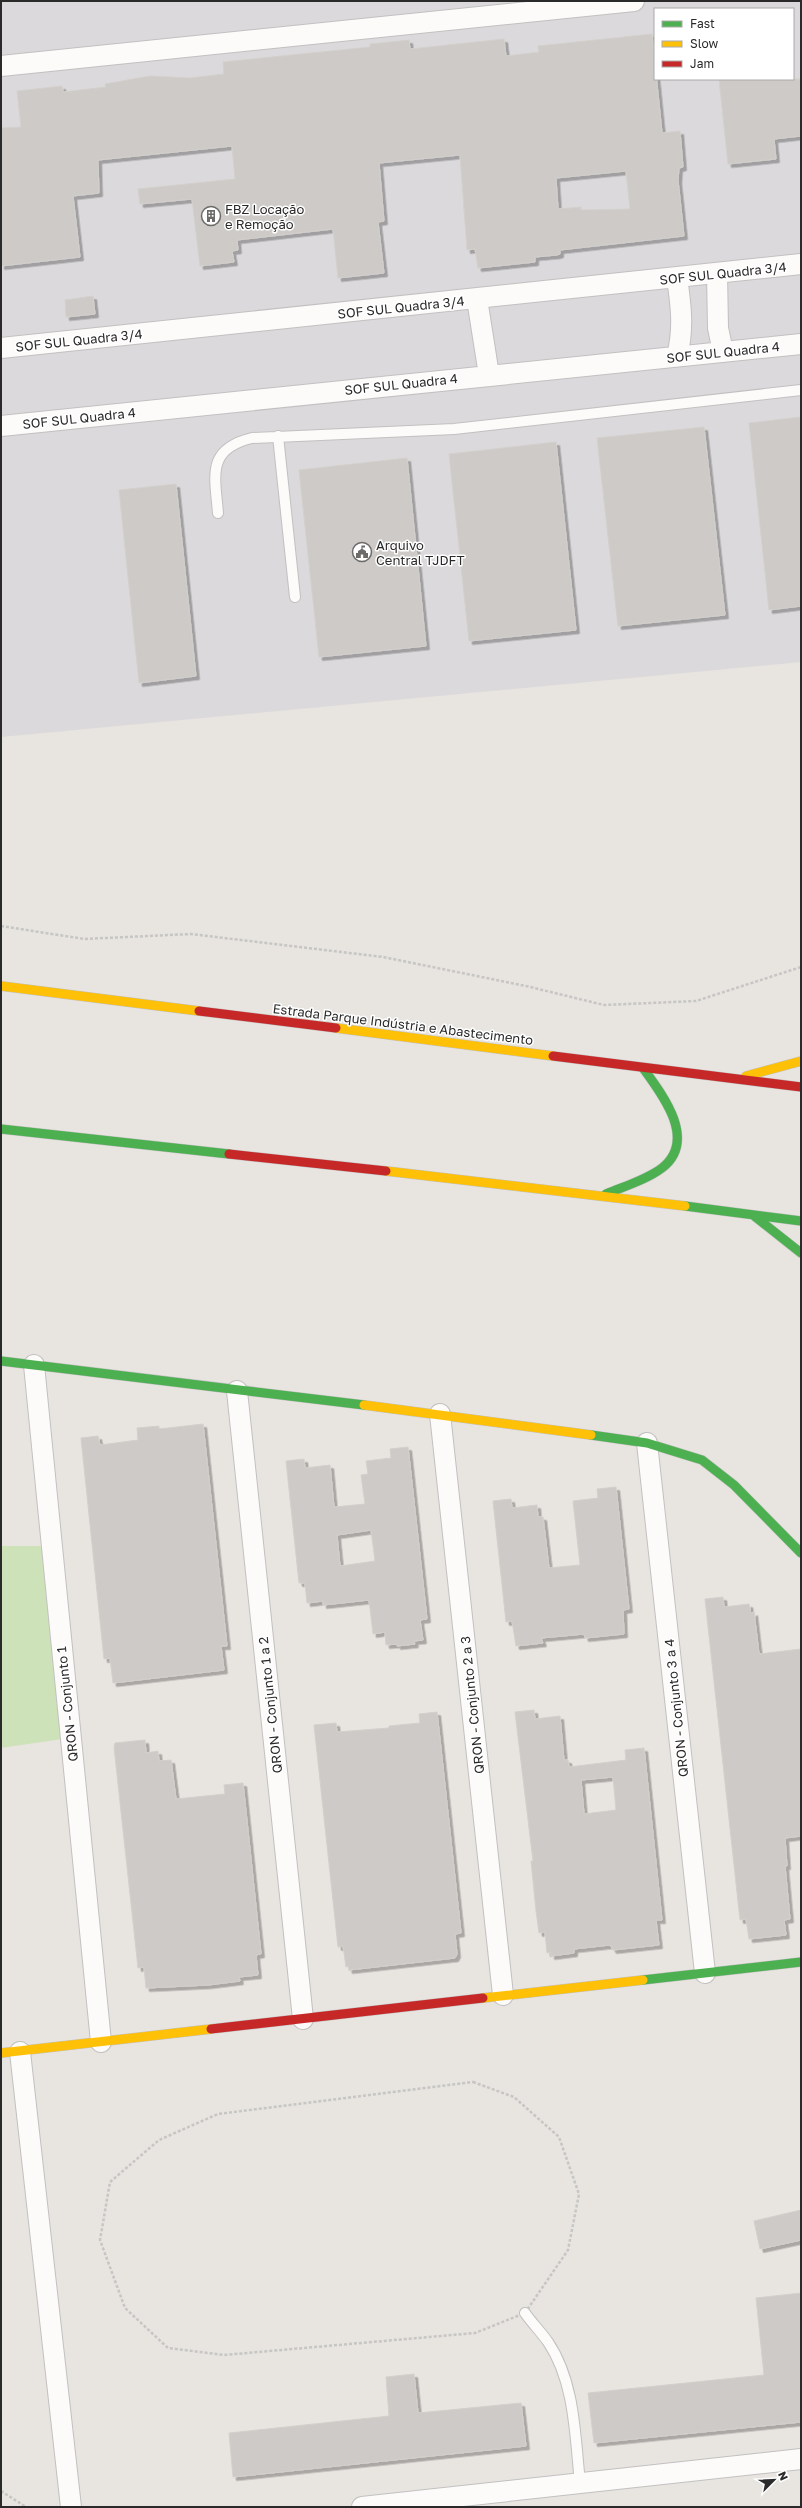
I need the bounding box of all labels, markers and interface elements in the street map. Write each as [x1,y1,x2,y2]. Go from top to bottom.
legend [654,8,794,80]
text: Fast [690,16,715,31]
text: Slow [690,36,718,51]
text: Jam [690,56,714,71]
place label: FBZ Locação e Remoção [225,201,304,232]
building icon: FBZ Locação e Remoção [200,205,222,227]
street label: SOF SUL Quadra 3/4 [659,258,787,288]
street label: SOF SUL Quadra 3/4 [337,292,465,322]
street label: SOF SUL Quadra 3/4 [15,325,143,355]
street label: SOF SUL Quadra 4 [666,338,780,366]
street label: SOF SUL Quadra 4 [344,370,458,398]
street label: SOF SUL Quadra 4 [22,404,136,432]
place label: Arquivo Central TJDFT [376,537,465,568]
public building icon: Arquivo Central TJDFT [351,541,373,563]
street label: Estrada Parque Indústria e Abastecimento [272,1000,534,1048]
street label: QRON - Conjunto 2 a 3 [457,1635,487,1775]
street label: QRON - Conjunto 1 a 2 [255,1636,285,1774]
street label: QRON - Conjunto 3 a 4 [661,1638,691,1778]
street label: QRON - Conjunto 1 [53,1646,81,1762]
north arrow [754,2460,794,2500]
text: N [776,2469,791,2482]

